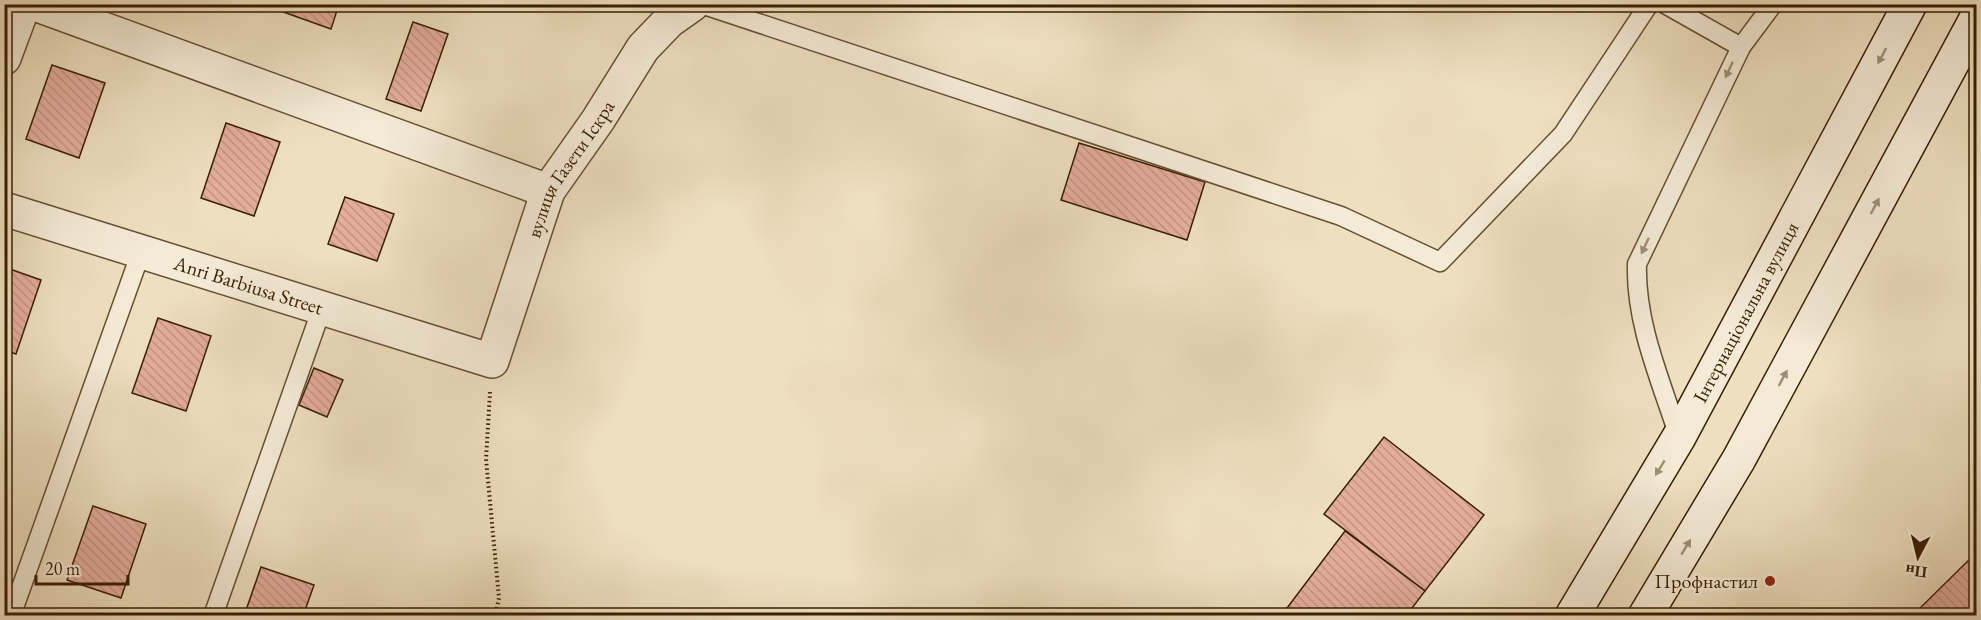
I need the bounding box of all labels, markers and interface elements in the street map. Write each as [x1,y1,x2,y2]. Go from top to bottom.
one-way arrow [1877,48,1887,65]
one-way arrow [1725,62,1734,79]
street label: вулиця Газети Іскра [521,95,620,241]
one-way arrow [1870,198,1880,215]
street label: Інтернаціональна вулиця [1687,217,1804,407]
one-way arrow [1641,238,1650,255]
street label: Anri Barbiusa Street [170,249,327,321]
one-way arrow [1778,369,1788,386]
one-way arrow [1655,460,1666,476]
north arrow [1888,527,1948,587]
one-way arrow [1681,538,1691,555]
scale bar [36,548,128,586]
text: 20 m [45,557,80,580]
text: Пн [1904,560,1928,583]
place label: Профнастил [1655,568,1758,594]
marker: Профнастил [1763,574,1777,588]

